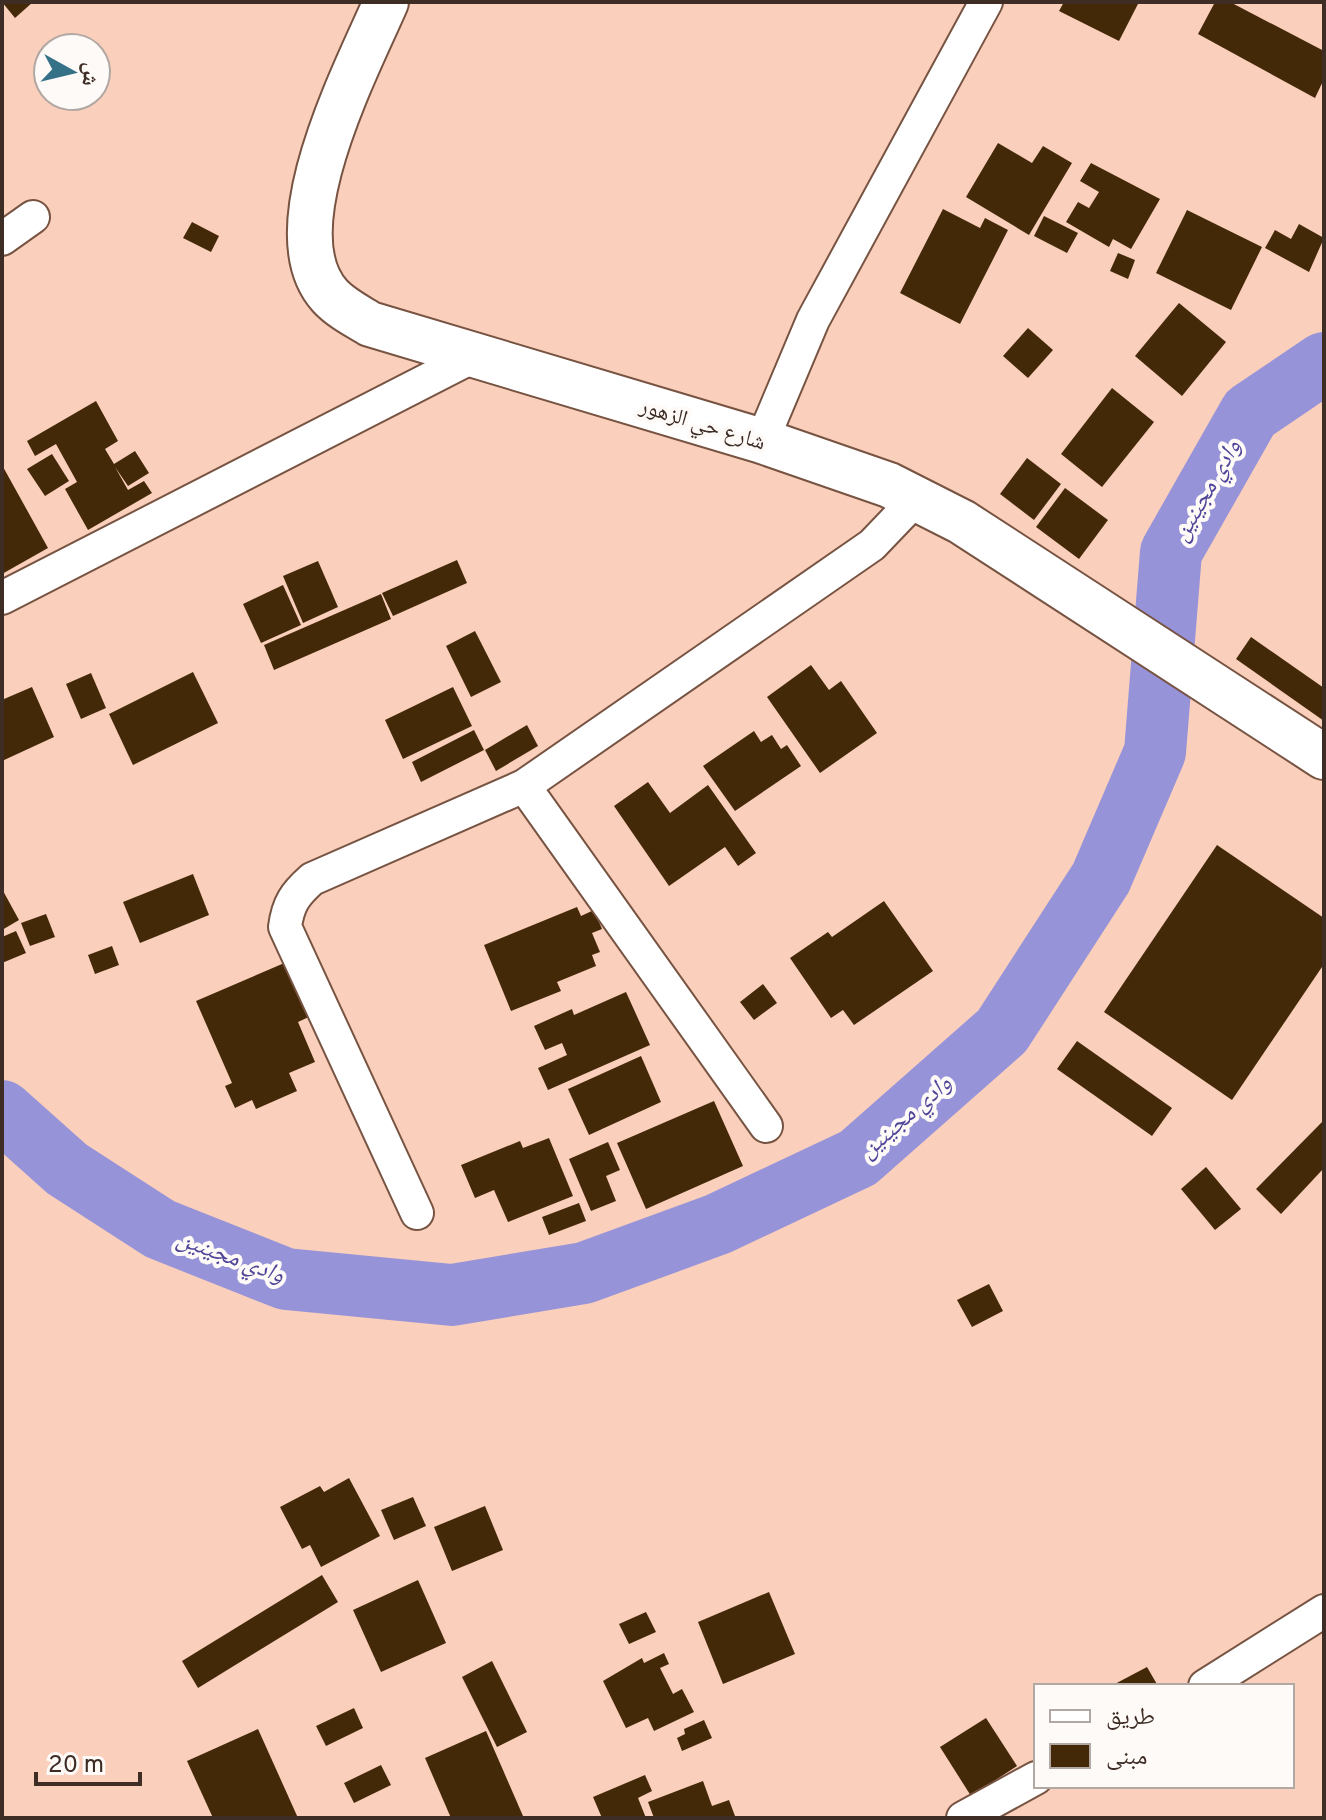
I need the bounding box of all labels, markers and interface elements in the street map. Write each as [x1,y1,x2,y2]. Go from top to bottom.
north arrow [32,32,112,112]
text: ش [74,61,104,88]
street label: شارع حي الزهور [635,393,768,459]
water label: وادي مجينين [1167,435,1251,548]
water label: وادي مجينين [854,1069,960,1167]
water label: وادي مجينين [172,1225,288,1293]
legend [1034,1684,1294,1788]
text: طريق [1106,1703,1155,1733]
scale bar [36,1736,140,1786]
text: مبنى [1106,1743,1147,1773]
text: 20 m [48,1751,104,1781]

